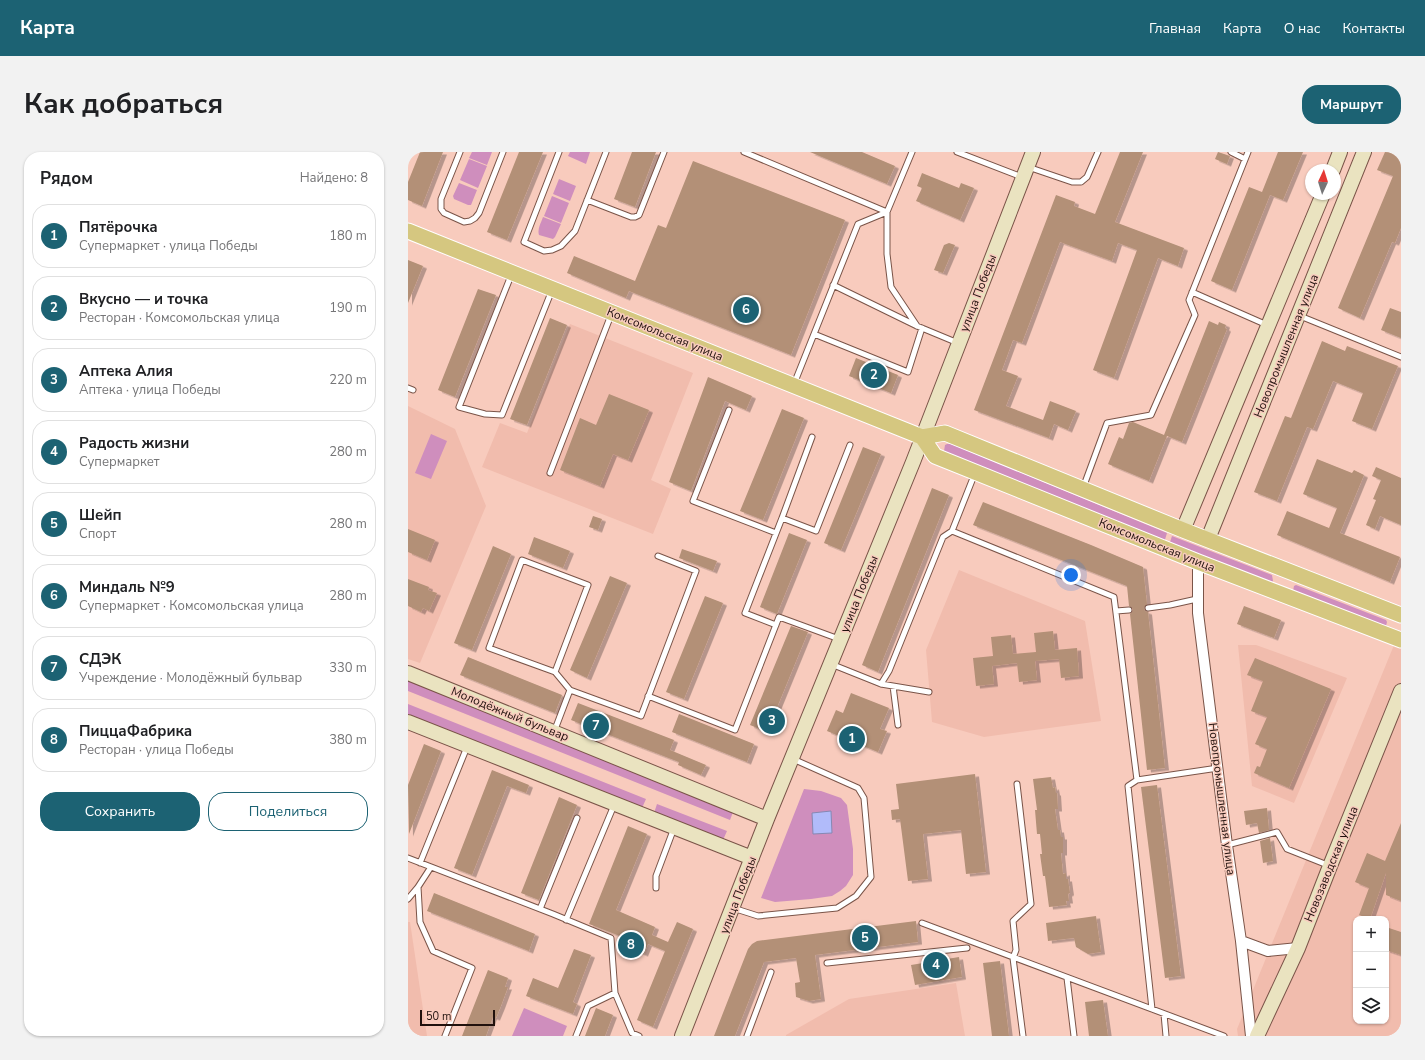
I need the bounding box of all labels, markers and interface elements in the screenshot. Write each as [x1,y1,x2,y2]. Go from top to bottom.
text: Карта [20,15,75,41]
text: Главная [1149,19,1201,38]
text: Карта [1223,19,1262,38]
text: О нас [1284,19,1320,38]
text: Контакты [1342,19,1405,38]
text: Как добраться [24,85,223,123]
button: Маршрут [1302,85,1401,124]
north arrow [1305,164,1341,200]
text: Рядом [40,167,93,190]
text: Найдено: 8 [300,169,368,187]
text: Пятёрочка [79,217,158,237]
text: 1 [50,227,58,245]
text: 180 m [329,227,367,245]
text: Супермаркет · улица Победы [79,237,258,255]
street label: улица Победы [956,252,1000,334]
street label: Новопромышленная улица [1250,272,1322,420]
text: Вкусно — и точка [79,289,208,309]
pin: 6 [733,295,759,325]
text: 2 [50,299,58,317]
text: 190 m [329,299,367,317]
street label: Комсомольская улица [604,303,726,365]
text: Ресторан · Комсомольская улица [79,309,280,327]
pin: 2 [861,360,887,390]
text: Аптека Алия [79,361,173,381]
text: 3 [50,371,58,389]
text: 220 m [329,371,367,389]
text: Аптека · улица Победы [79,381,221,399]
text: Радость жизни [79,433,189,453]
text: 4 [50,443,58,461]
text: 280 m [329,443,367,461]
text: Супермаркет [79,453,160,471]
text: Шейп [79,505,122,525]
street label: Комсомольская улица [1096,514,1218,576]
text: 5 [50,515,58,533]
text: 280 m [329,515,367,533]
text: Спорт [79,525,116,543]
street label: улица Победы [836,553,882,635]
your location [1061,565,1081,585]
text: Миндаль №9 [79,577,175,597]
text: 6 [50,587,58,605]
text: 280 m [329,587,367,605]
text: Супермаркет · Комсомольская улица [79,597,304,615]
text: СДЭК [79,649,121,669]
text: 7 [50,659,58,677]
text: 330 m [329,659,367,677]
text: Учреждение · Молодёжный бульвар [79,669,302,687]
street label: Молодёжный бульвар [449,683,571,745]
pin: 3 [759,706,785,736]
pin: 7 [583,711,609,741]
text: ПиццаФабрика [79,721,192,741]
street label: Новопромышленная улица [1205,722,1239,876]
pin: 1 [839,724,865,754]
text: 8 [50,731,58,749]
text: 380 m [329,731,367,749]
text: Ресторан · улица Победы [79,741,234,759]
button: Сохранить [40,792,200,831]
button: Поделиться [208,792,368,831]
street label: Новозаводская улица [1300,804,1362,924]
street label: улица Победы [716,854,760,936]
map controls [1353,916,1389,1024]
button: + [1353,916,1389,952]
pin: 5 [852,923,878,953]
pin: 8 [618,930,644,960]
pin: 4 [923,950,949,980]
button: − [1353,952,1389,988]
button: layers [1353,988,1389,1024]
scale bar [420,1008,495,1027]
text: 50 m [426,1009,451,1024]

